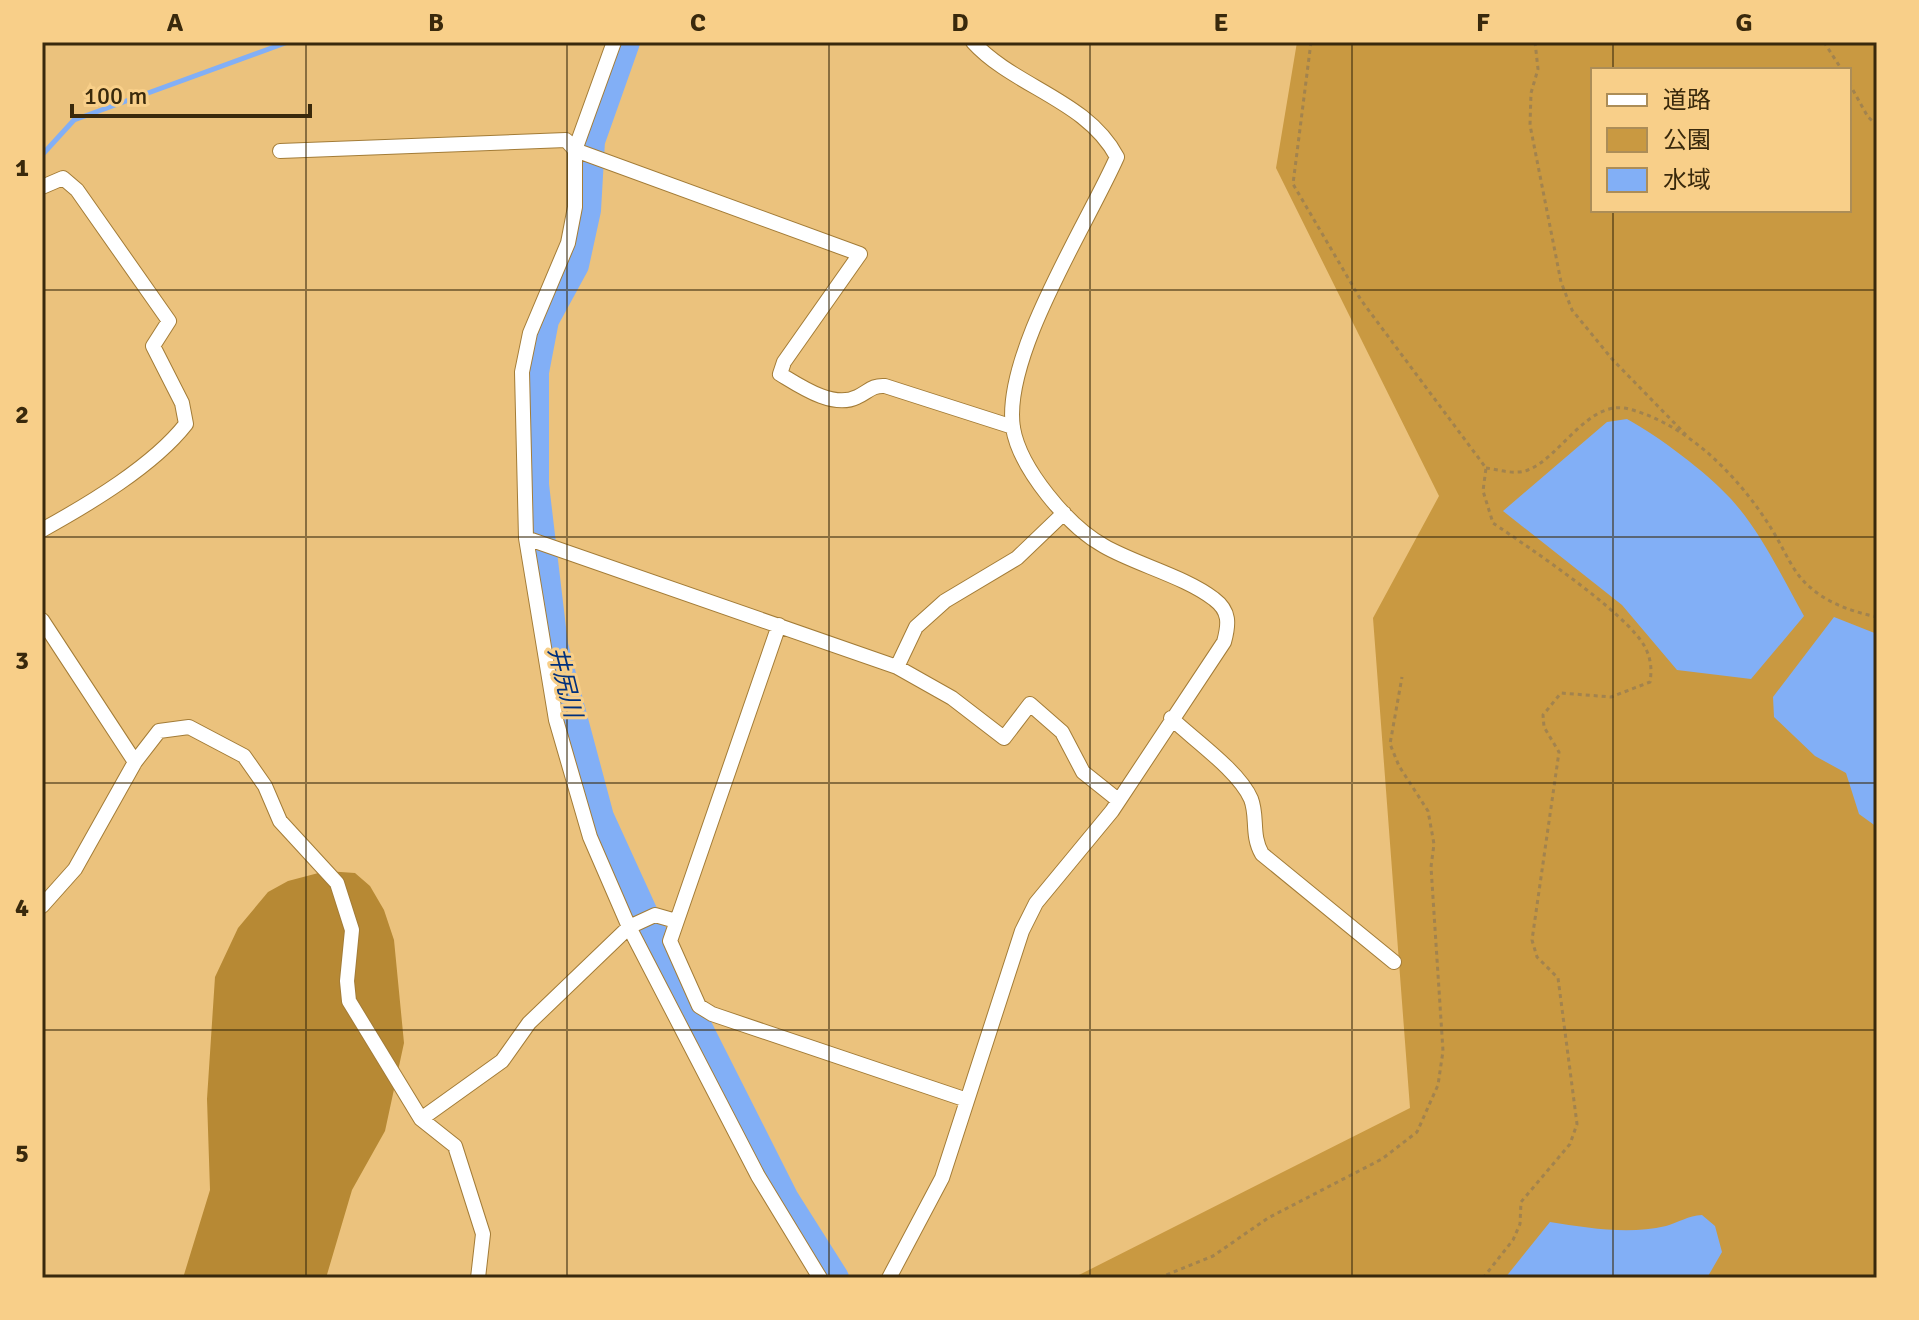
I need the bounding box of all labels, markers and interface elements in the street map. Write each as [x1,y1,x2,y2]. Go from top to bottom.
text: A [167,7,184,39]
text: B [428,7,444,39]
text: C [690,7,706,39]
text: D [951,7,969,39]
text: E [1214,7,1228,39]
text: F [1476,7,1490,39]
text: G [1735,7,1753,39]
scale bar [72,68,310,118]
legend [1591,68,1851,212]
text: 100 m [84,81,147,111]
text: 道路 [1663,85,1711,115]
text: 公園 [1663,125,1711,155]
text: 1 [15,152,29,184]
text: 水域 [1663,165,1711,195]
text: 2 [15,399,29,431]
water label: 井尻川 [542,643,589,723]
text: 3 [15,645,29,677]
text: 4 [15,892,29,924]
text: 5 [15,1138,29,1170]

